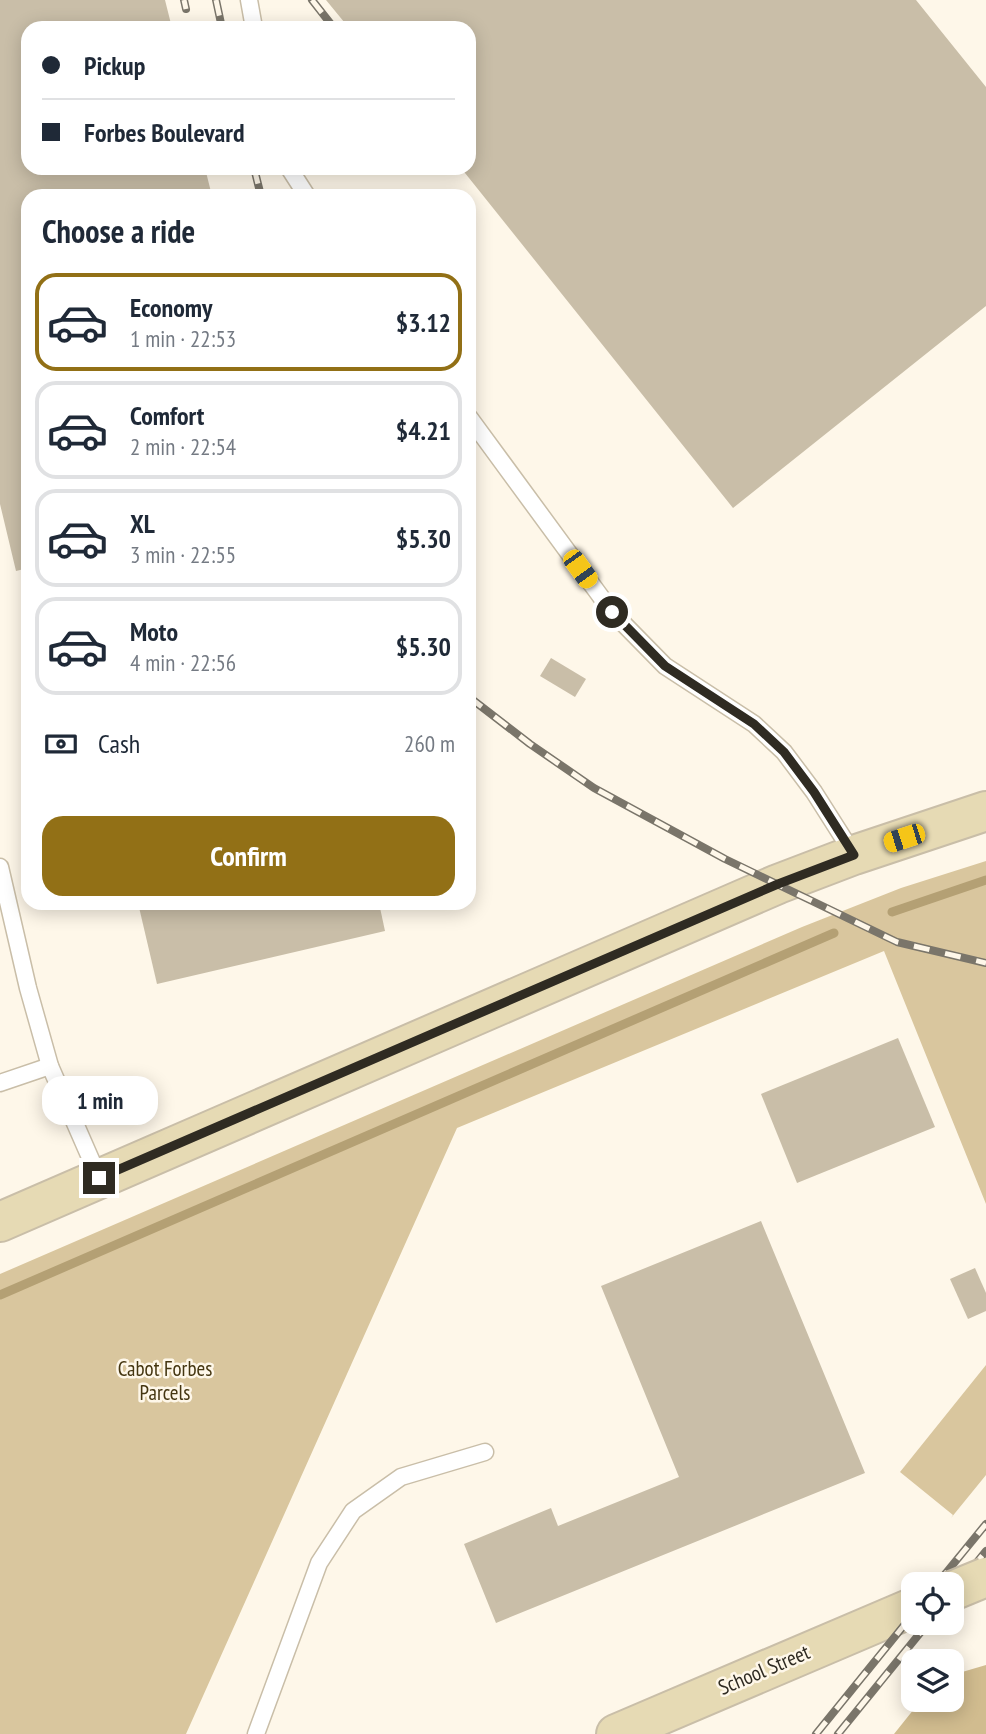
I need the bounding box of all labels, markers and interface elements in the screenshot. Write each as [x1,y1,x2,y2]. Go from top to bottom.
text: Pickup [84,49,145,82]
text: Forbes Boulevard [84,116,245,149]
text: Choose a ride [42,210,195,252]
icon: car [46,291,109,354]
text: Economy [130,291,212,324]
text: $3.12 [396,306,451,339]
text: 1 min · 22:53 [130,324,236,353]
icon: car [46,399,109,462]
text: Comfort [130,399,204,432]
text: $4.21 [396,414,451,447]
text: 2 min · 22:54 [130,432,236,461]
icon: car [46,507,109,570]
text: XL [130,507,155,540]
text: $5.30 [396,522,451,555]
text: 3 min · 22:55 [130,540,236,569]
car [560,546,601,592]
route start [596,596,628,628]
icon: car [46,615,109,678]
text: Moto [130,615,178,648]
text: $5.30 [396,630,451,663]
text: 4 min · 22:56 [130,648,236,677]
icon: cash [42,725,80,763]
text: Cash [98,727,140,760]
text: 260 m [404,729,455,758]
button: Confirm [42,816,455,896]
car [881,822,928,854]
callout: 1 min [41,1076,157,1126]
text: 1 min [77,1086,123,1115]
route end [83,1162,115,1194]
park label: Cabot Forbes Parcels [118,1355,212,1406]
map controls [901,1572,964,1712]
button: locate [901,1572,964,1635]
street label: School Street [714,1638,814,1701]
button: layers [901,1649,964,1712]

